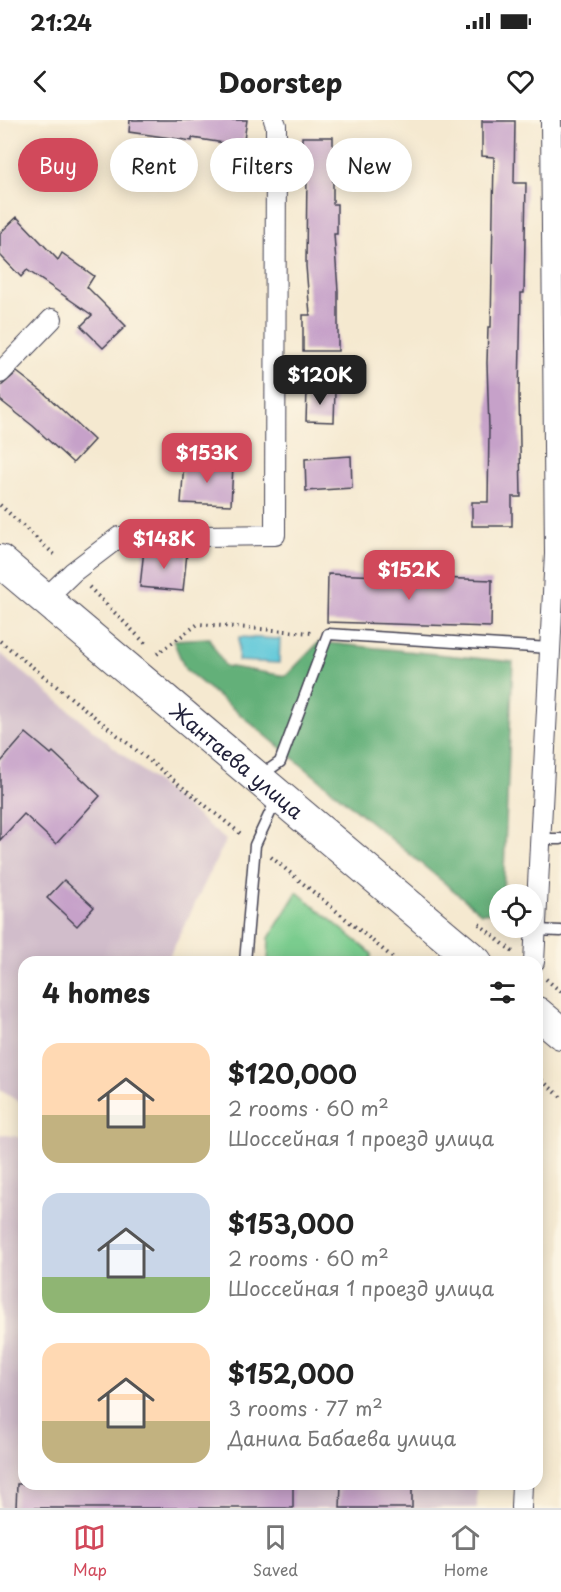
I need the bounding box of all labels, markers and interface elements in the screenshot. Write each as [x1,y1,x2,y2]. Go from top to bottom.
text: 21:24 [30,5,92,38]
text: Doorstep [218,61,343,102]
icon: back [24,65,57,98]
icon: heart [504,65,537,98]
chip: Buy [18,138,98,192]
chip: Rent [110,138,198,192]
chip: Filters [210,138,314,192]
chip: New [326,138,412,192]
pin: $120K [278,355,362,406]
text: $120K [287,359,353,389]
pin: $153K [165,433,249,484]
text: $153K [176,437,238,467]
pin: $148K [122,519,206,570]
text: $148K [133,523,195,553]
pin: $152K [367,550,451,601]
text: $152K [378,554,440,584]
street label: Жантаева улица [163,695,310,826]
map controls [489,884,543,938]
button: locate [489,884,543,938]
text: 4 homes [42,973,150,1012]
icon: filters [486,976,519,1009]
text: $120,000 [228,1054,357,1093]
icon: home [90,1067,162,1139]
text: 2 rooms · 60 m² [228,1093,389,1123]
text: Шоссейная 1 проезд улица [228,1123,494,1153]
text: $153,000 [228,1204,354,1243]
icon: home [90,1217,162,1289]
text: 2 rooms · 60 m² [228,1243,389,1273]
text: Шоссейная 1 проезд улица [228,1273,494,1303]
text: $152,000 [228,1354,354,1393]
icon: home [90,1367,162,1439]
text: 3 rooms · 77 m² [228,1393,383,1423]
text: Данила Бабаева улица [228,1423,456,1453]
tab: Map [73,1521,107,1581]
tab: Saved [253,1521,298,1581]
tab: Home [444,1521,488,1581]

